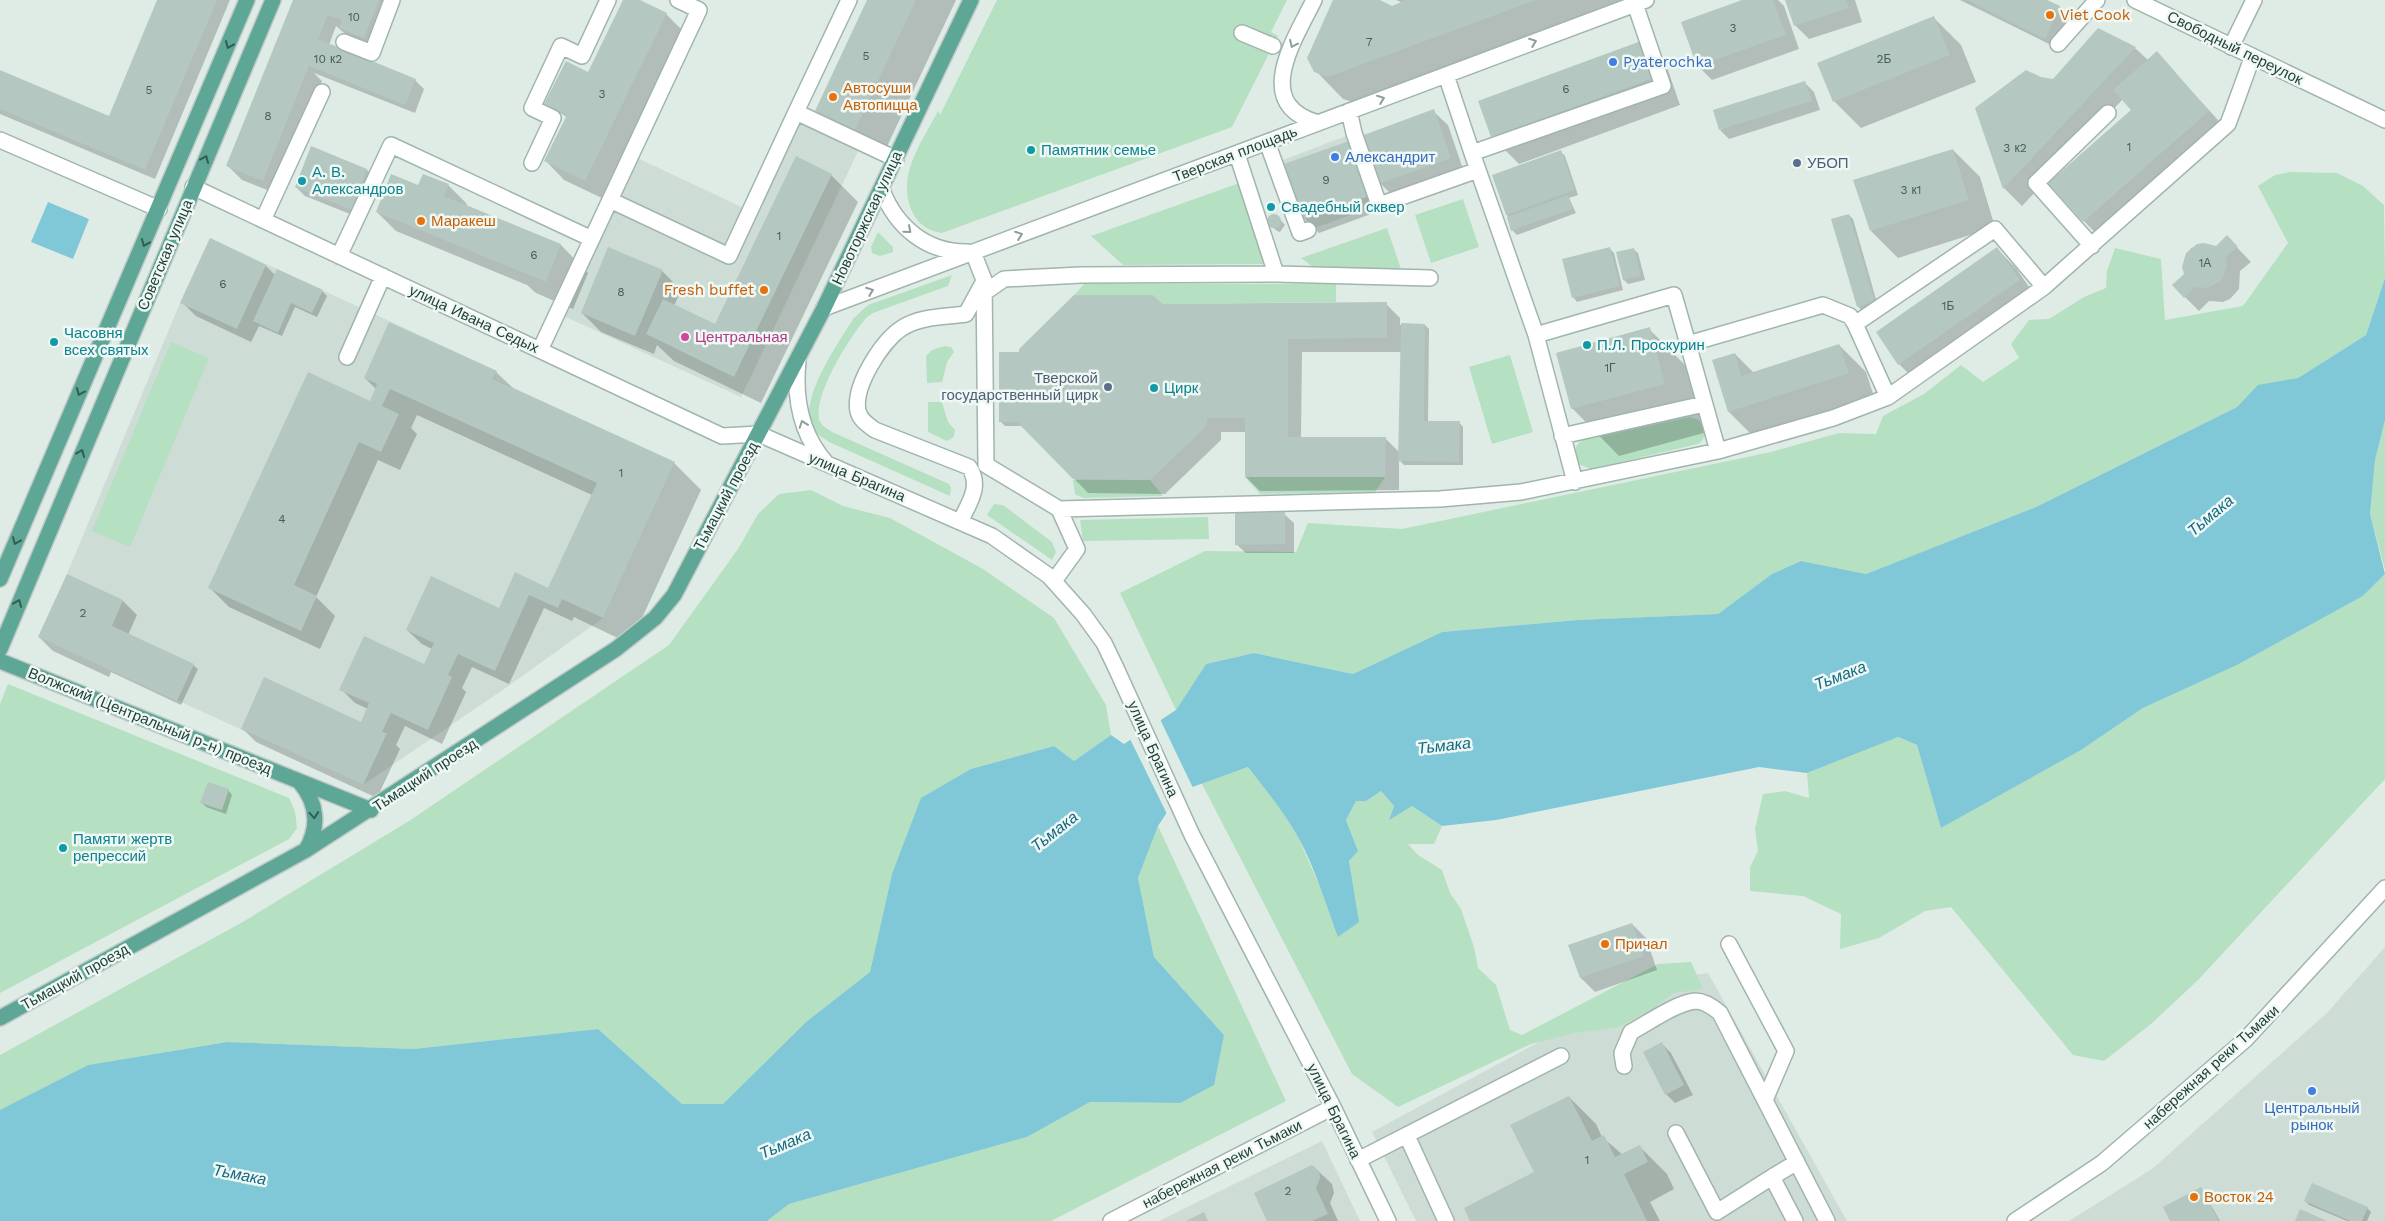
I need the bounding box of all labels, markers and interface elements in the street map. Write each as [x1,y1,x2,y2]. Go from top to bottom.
place label: Viet Cook [2060,6,2131,24]
street label: Свободный переулок [2164,7,2306,89]
marker: Viet Cook [2044,9,2056,21]
house number: 10 [348,10,360,24]
house number: 3 [1730,21,1737,35]
house number: 7 [1366,35,1373,49]
one-way arrow [1528,38,1537,48]
one-way arrow [1289,39,1299,48]
one-way arrow [224,40,235,49]
house number: 5 [863,49,870,63]
house number: 10 к2 [314,52,342,66]
house number: 2Б [1877,52,1892,66]
place label: Pyaterochka [1623,53,1713,71]
marker: Pyaterochka [1607,56,1619,68]
place label: Автосуши Автопицца [843,79,918,114]
house number: 6 [1562,82,1570,96]
house number: 5 [146,83,153,97]
house number: 3 [599,87,606,101]
marker: Автосуши Автопицца [827,91,839,103]
one-way arrow [1376,95,1385,106]
house number: 8 [264,109,272,123]
street label: Тверская площадь [1170,122,1300,186]
house number: 1 [2127,140,2131,154]
place label: Памятник семье [1041,141,1156,159]
house number: 3 к2 [2003,141,2027,155]
marker: Памятник семье [1025,144,1037,156]
street label: Новоторжская улица [828,148,906,288]
place label: Александрит [1345,148,1435,166]
marker: Александрит [1329,151,1341,163]
place label: УБОП [1807,154,1849,172]
one-way arrow [199,155,210,164]
marker: УБОП [1791,157,1803,169]
place label: А. В. Александров [312,163,403,198]
house number: 9 [1322,173,1330,187]
marker: А. В. Александров [296,175,308,187]
house number: 3 к1 [1900,183,1922,197]
street label: Советская улица [134,196,197,313]
place label: Свадебный сквер [1281,198,1405,216]
marker: Свадебный сквер [1265,201,1277,213]
place label: Маракеш [431,212,496,230]
marker: Маракеш [415,215,427,227]
one-way arrow [903,225,912,234]
house number: 1 [777,229,781,243]
one-way arrow [1014,231,1022,241]
one-way arrow [140,238,151,247]
house number: 6 [530,248,538,262]
house number: 1А [2199,256,2211,270]
house number: 6 [219,277,227,291]
street label: улица Ивана Седых [406,281,542,357]
place label: Fresh buffet [664,281,755,299]
marker: Fresh buffet [758,284,770,296]
house number: 8 [617,285,625,299]
one-way arrow [865,287,874,297]
house number: 1Б [1942,299,1954,313]
place label: Часовня всех святых [64,324,149,359]
place label: Центральная [695,328,788,346]
marker: Центральная [679,331,691,343]
marker: Часовня всех святых [48,336,60,348]
place label: П.Л. Проскурин [1597,336,1705,354]
marker: П.Л. Проскурин [1581,339,1593,351]
house number: 1Г [1604,361,1616,375]
place label: Тверской государственный цирк [941,369,1098,404]
place label: Цирк [1164,379,1199,397]
marker: Тверской государственный цирк [1102,381,1114,393]
marker: Цирк [1148,382,1160,394]
one-way arrow [76,387,87,396]
one-way arrow [799,420,809,428]
street label: Тьмацкий проезд [690,439,762,553]
one-way arrow [74,449,85,458]
street label: улица Брагина [806,449,909,506]
house number: 1 [619,466,623,480]
water label: Тьмака [2184,491,2237,540]
house number: 4 [278,512,286,526]
one-way arrow [11,536,22,545]
one-way arrow [12,599,23,608]
house number: 2 [80,606,87,620]
water label: Тьмака [1812,657,1869,694]
street label: Волжский (Центральный р-н) проезд [26,664,275,778]
street label: улица Брагина [1124,698,1183,800]
water label: Тьмака [1416,733,1472,758]
street label: Тьмацкий проезд [370,735,480,815]
water label: Тьмака [1027,807,1082,855]
one-way arrow [308,811,319,819]
place label: Памяти жертв репрессий [73,830,172,865]
marker: Памяти жертв репрессий [57,842,69,854]
place label: Причал [1615,935,1667,953]
marker: Причал [1599,938,1611,950]
street label: Тьмацкий проезд [18,940,132,1014]
street label: набережная реки Тьмаки [2139,1001,2283,1133]
street label: улица Брагина [1303,1061,1365,1162]
marker: Центральный рынок [2306,1085,2318,1097]
place label: Центральный рынок [2264,1099,2360,1134]
street label: набережная реки Тьмаки [1139,1116,1305,1212]
water label: Тьмака [757,1124,814,1163]
house number: 1 [1585,1153,1589,1167]
water label: Тьмака [212,1160,268,1189]
house number: 2 [1285,1184,1292,1198]
place label: Восток 24 [2204,1188,2274,1206]
marker: Восток 24 [2188,1191,2200,1203]

